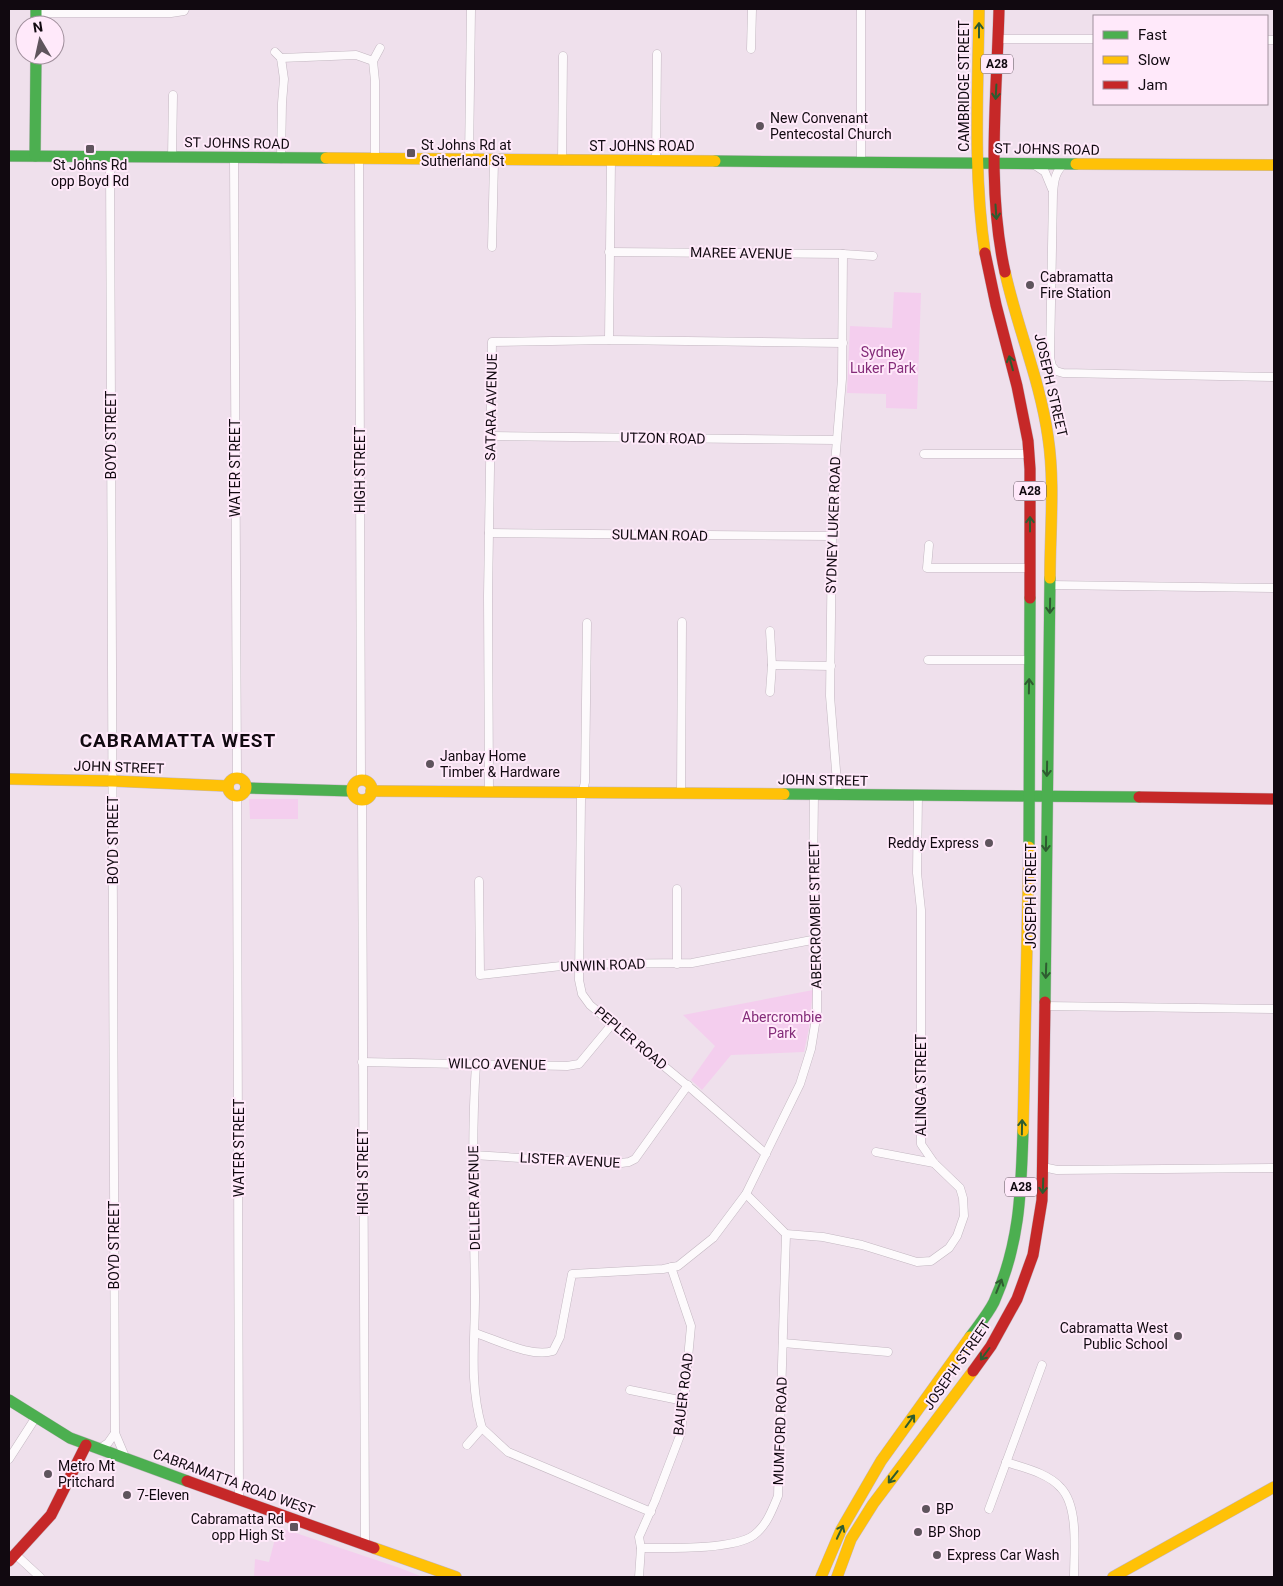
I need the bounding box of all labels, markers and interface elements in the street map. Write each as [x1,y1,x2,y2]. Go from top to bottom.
north arrow [15,15,65,65]
legend [1093,15,1268,105]
text: N [32,18,44,36]
street label: CAMBRIDGE STREET [956,20,972,152]
one-way arrow [974,22,984,38]
text: Fast [1138,26,1167,44]
text: Slow [1138,51,1170,69]
road number: A28 [981,54,1013,74]
text: Jam [1138,76,1168,94]
one-way arrow [991,84,1000,100]
place label: New Convenant Pentecostal Church [770,110,892,142]
marker: New Convenant Pentecostal Church [754,120,766,132]
street label: ST JOHNS ROAD [184,134,290,152]
place label: St Johns Rd at Sutherland St [421,137,512,169]
street label: ST JOHNS ROAD [589,138,695,154]
street label: ST JOHNS ROAD [994,140,1100,158]
marker: St Johns Rd opp Boyd Rd [84,143,96,155]
marker: St Johns Rd at Sutherland St [405,147,417,159]
place label: St Johns Rd opp Boyd Rd [51,157,129,189]
one-way arrow [992,204,1001,220]
street label: MAREE AVENUE [690,244,792,262]
place label: Cabramatta Fire Station [1040,269,1113,301]
marker: Cabramatta Fire Station [1024,279,1036,291]
street label: JOSEPH STREET [1031,332,1071,439]
park label: Sydney Luker Park [850,344,917,376]
street label: SATARA AVENUE [482,353,500,461]
one-way arrow [1006,356,1015,372]
street label: BOYD STREET [103,390,119,479]
street label: WATER STREET [227,418,243,517]
street label: HIGH STREET [352,426,368,513]
street label: UTZON ROAD [620,429,706,447]
street label: SYDNEY LUKER ROAD [823,456,843,594]
road number: A28 [1014,482,1046,501]
one-way arrow [1025,516,1035,532]
street label: SULMAN ROAD [612,526,708,544]
one-way arrow [1045,598,1055,614]
one-way arrow [1024,678,1034,694]
district label: CABRAMATTA WEST [80,729,276,752]
place label: Janbay Home Timber & Hardware [440,748,560,780]
street label: JOHN STREET [73,757,165,777]
marker: Janbay Home Timber & Hardware [424,758,436,770]
one-way arrow [1042,760,1052,776]
street label: JOHN STREET [778,771,869,789]
street label: BOYD STREET [105,795,121,884]
place label: Reddy Express [888,835,979,851]
one-way arrow [1041,836,1051,852]
marker: Reddy Express [983,837,995,849]
street label: ABERCROMBIE STREET [806,840,824,989]
street label: JOSEPH STREET [1023,843,1039,949]
street label: UNWIN ROAD [560,956,646,974]
one-way arrow [1041,962,1051,979]
street label: PEPLER ROAD [592,1003,670,1073]
park label: Abercrombie Park [742,1009,822,1041]
street label: ALINGA STREET [913,1033,929,1136]
street label: WILCO AVENUE [448,1055,546,1073]
street label: WATER STREET [231,1098,247,1197]
one-way arrow [1018,1119,1027,1135]
street label: HIGH STREET [355,1128,371,1215]
street label: DELLER AVENUE [465,1145,483,1250]
street label: LISTER AVENUE [519,1149,621,1171]
road number: A28 [1005,1178,1037,1196]
one-way arrow [1038,1178,1047,1194]
street label: BOYD STREET [106,1200,122,1289]
one-way arrow [995,1279,1005,1294]
street label: JOSEPH STREET [920,1317,994,1413]
place label: Cabramatta West Public School [1060,1320,1168,1352]
marker: Cabramatta West Public School [1172,1330,1184,1342]
one-way arrow [980,1347,991,1360]
street label: BAUER ROAD [670,1352,696,1436]
street label: MUMFORD ROAD [770,1376,790,1486]
one-way arrow [905,1414,915,1428]
street label: CABRAMATTA ROAD WEST [151,1445,318,1519]
place label: Metro Mt Pritchard [58,1458,116,1490]
marker: Metro Mt Pritchard [42,1468,54,1480]
one-way arrow [888,1470,898,1484]
place label: 7-Eleven [137,1487,189,1503]
marker: 7-Eleven [121,1489,133,1501]
place label: BP [936,1501,954,1517]
marker: BP [920,1503,932,1515]
place label: Cabramatta Rd opp High St [191,1511,284,1543]
marker: Cabramatta Rd opp High St [288,1521,300,1533]
place label: BP Shop [928,1524,981,1540]
one-way arrow [836,1525,846,1540]
marker: BP Shop [912,1526,924,1538]
place label: Express Car Wash [947,1547,1059,1563]
marker: Express Car Wash [931,1549,943,1561]

